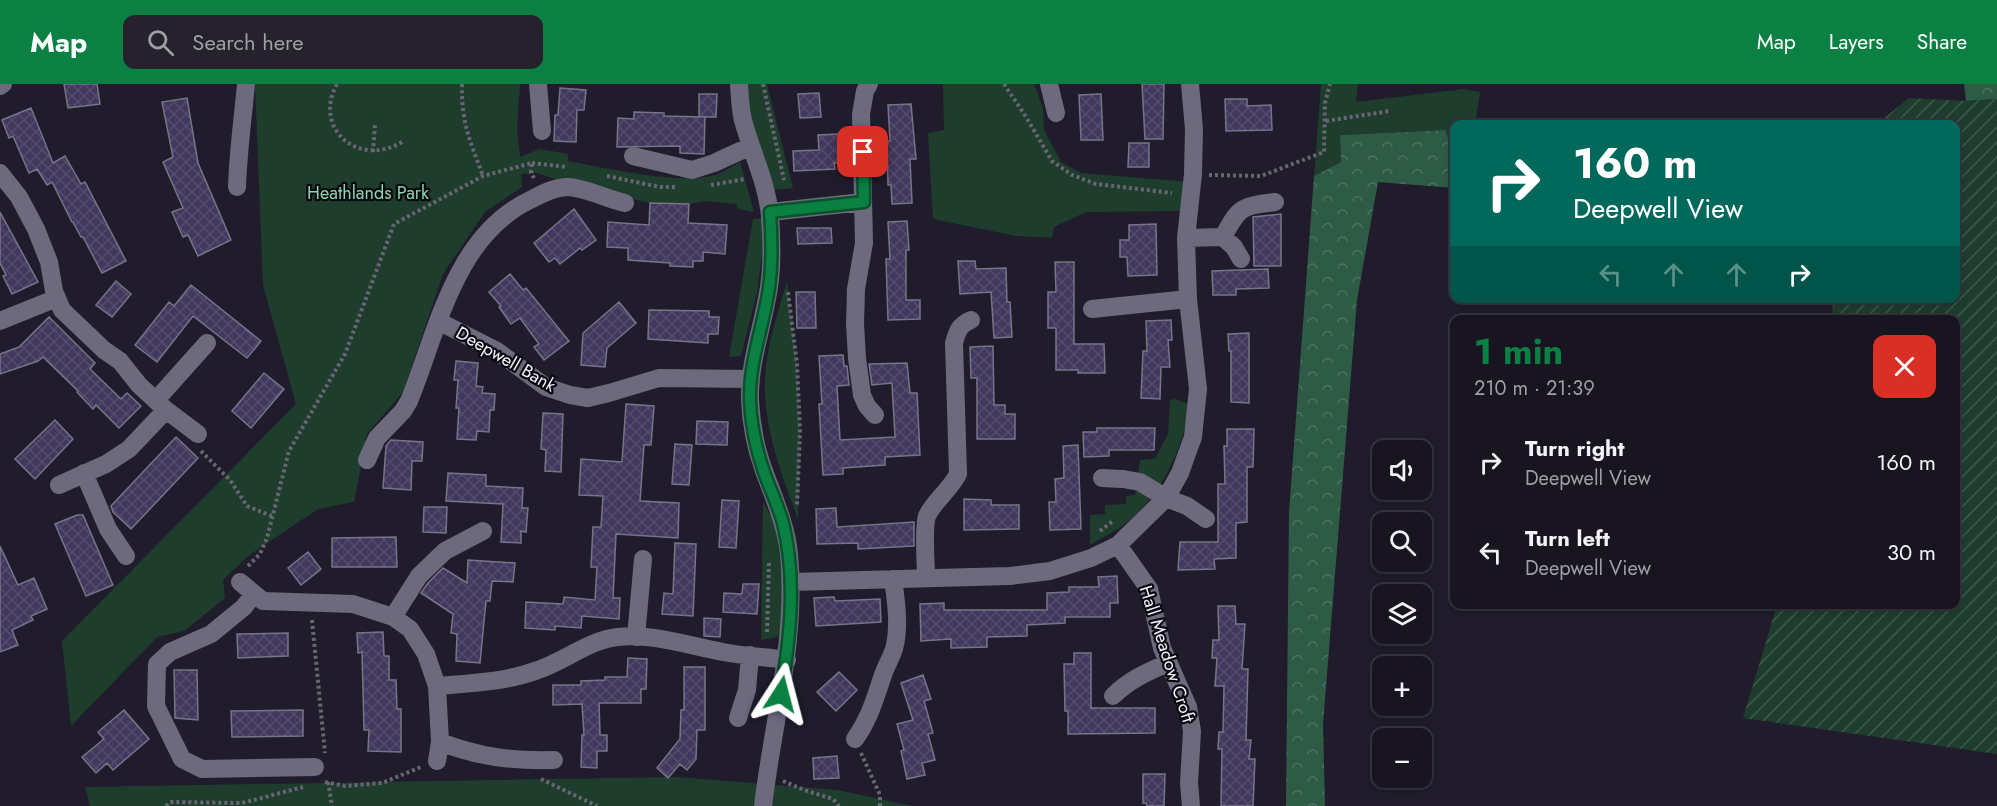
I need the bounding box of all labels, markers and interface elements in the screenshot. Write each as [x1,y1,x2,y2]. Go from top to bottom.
search box [123,15,543,69]
text: Map [30,22,87,63]
icon: search [144,26,177,59]
text: Search here [192,26,304,58]
text: Map [1757,27,1796,57]
text: Layers [1829,27,1884,57]
text: Share [1917,27,1967,57]
pin [837,126,888,177]
text: 160 m [1573,133,1697,194]
icon: arrive [846,135,879,168]
icon: right [1474,144,1552,222]
park label: Heathlands Park [307,180,429,206]
text: Deepwell View [1573,189,1743,228]
icon: left [1594,258,1627,291]
icon: ahead [1657,258,1690,291]
icon: ahead [1720,258,1753,291]
icon: right [1783,258,1816,291]
street label: Deepwell Bank [451,320,561,398]
text: 1 min [1474,325,1563,377]
button: close [1873,335,1936,398]
text: 210 m · 21:39 [1474,374,1595,403]
text: Turn right [1525,432,1625,464]
map controls [1372,440,1432,788]
button: sound [1372,440,1432,500]
icon: right [1474,446,1507,479]
text: 160 m [1876,446,1936,478]
text: Deepwell View [1525,464,1651,493]
button: search [1372,512,1432,572]
text: Turn left [1525,522,1610,554]
icon: left [1474,536,1507,569]
text: 30 m [1887,536,1936,568]
text: Deepwell View [1525,554,1651,583]
street label: Hall Meadow Croft [1133,582,1202,727]
button: layers [1372,584,1432,644]
button: + [1372,656,1432,716]
position arrow [749,662,813,726]
button: − [1372,728,1432,788]

